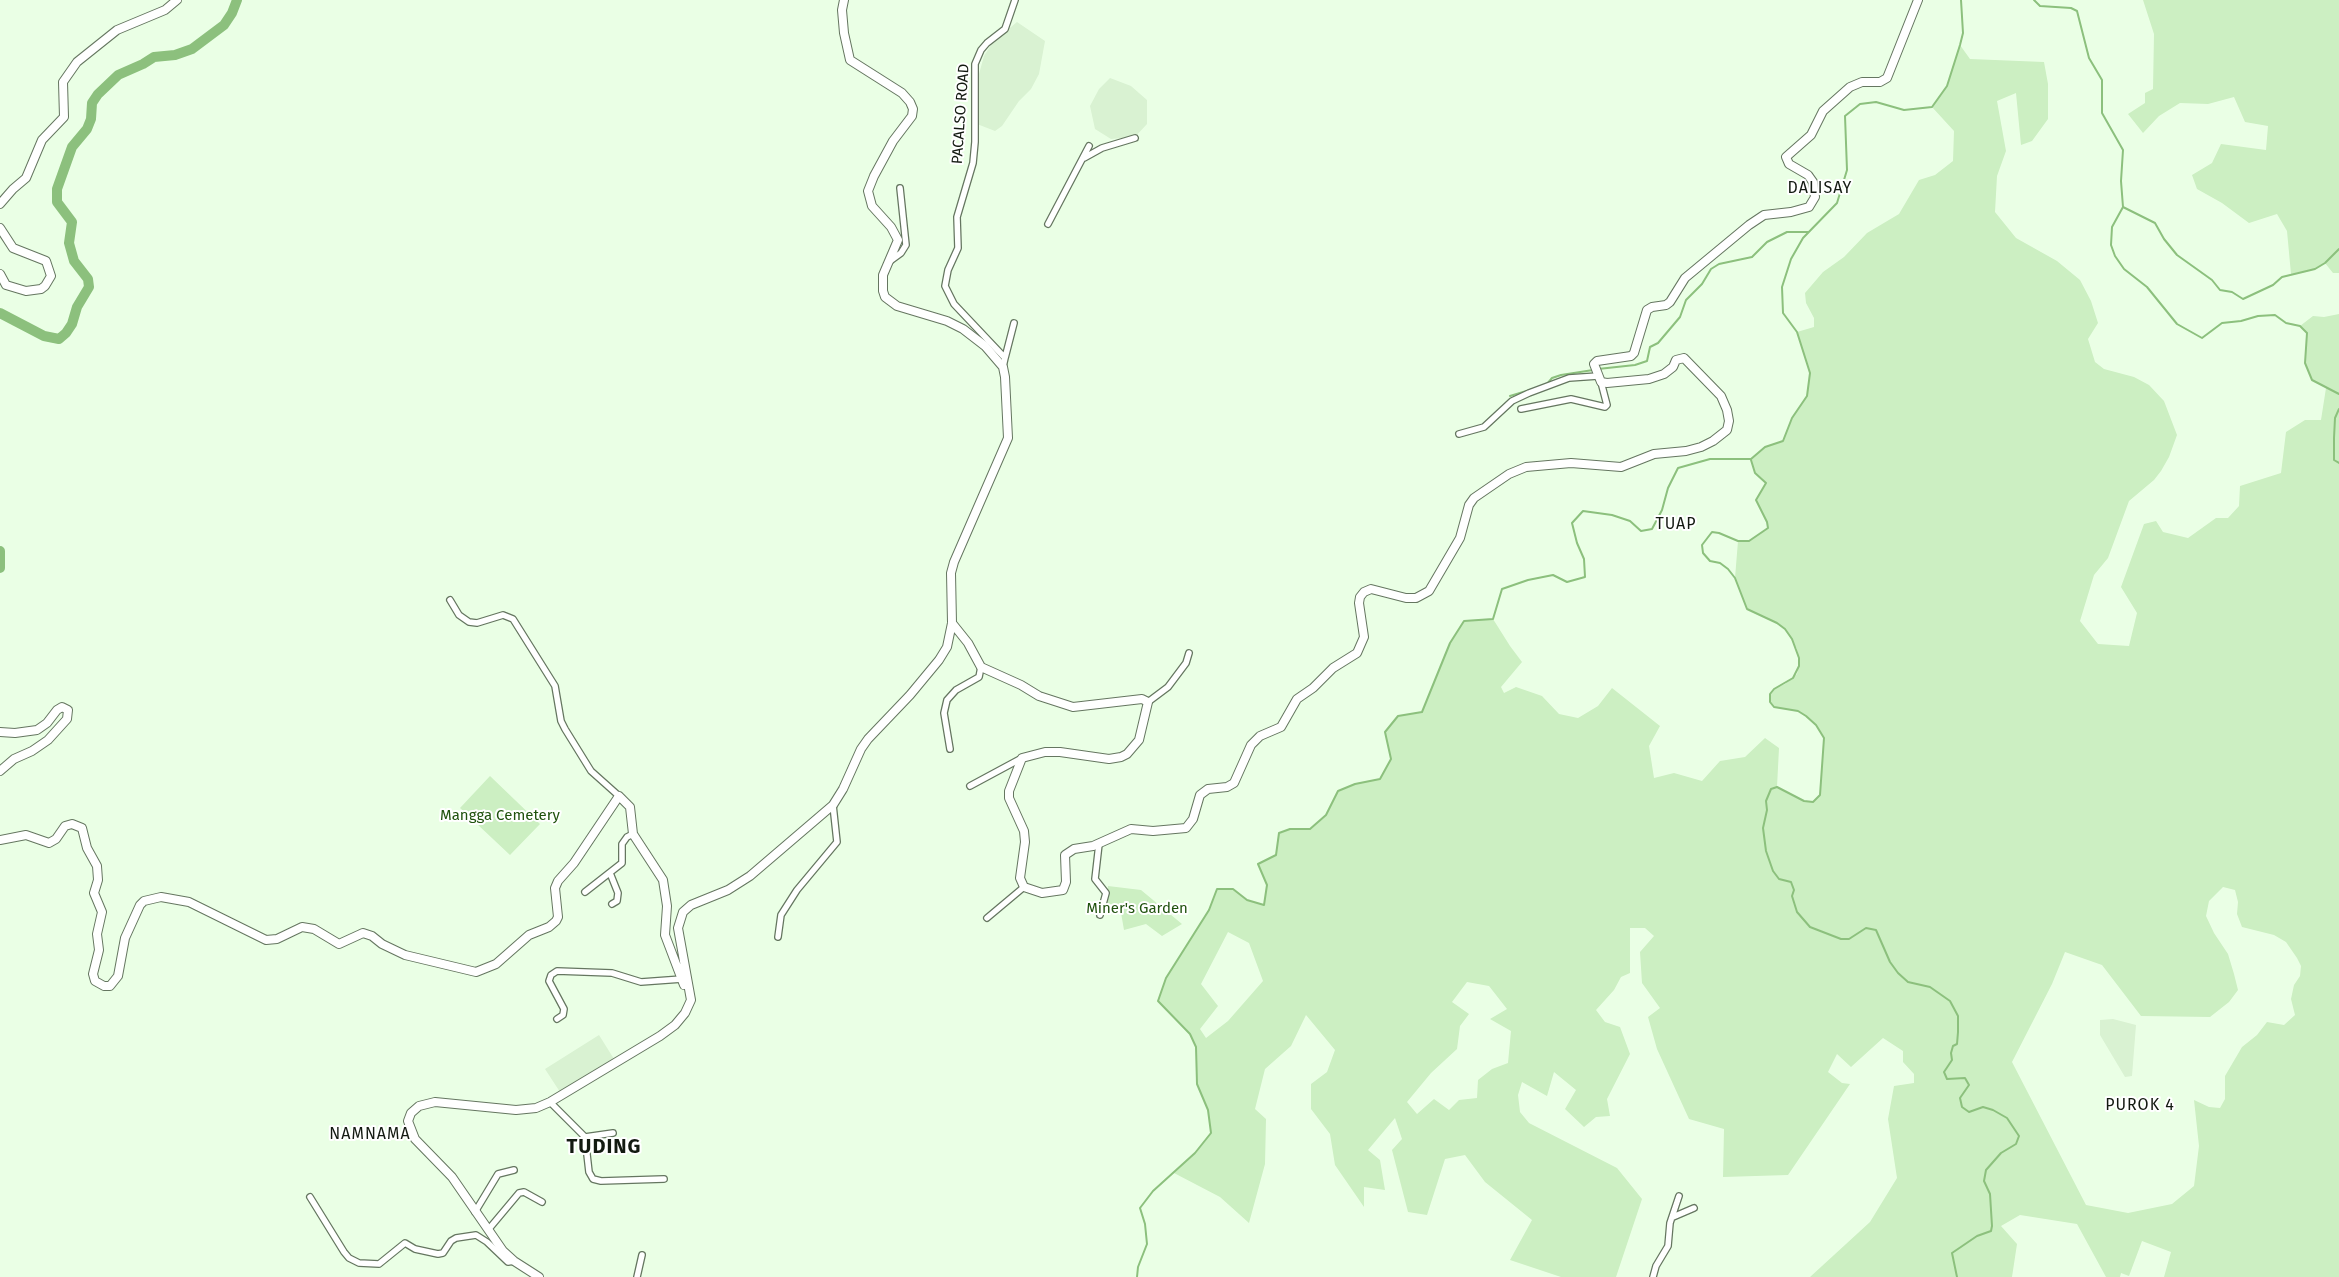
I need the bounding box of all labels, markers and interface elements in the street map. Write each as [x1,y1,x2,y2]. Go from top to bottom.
street label: PACALSO ROAD [949,63,973,165]
district label: DALISAY [1787,179,1853,199]
district label: TUAP [1655,515,1697,535]
park label: Mangga Cemetery [440,807,560,825]
park label: Miner's Garden [1086,900,1188,918]
district label: PUROK 4 [2104,1096,2176,1116]
district label: NAMNAMA [328,1125,412,1145]
district label: TUDING [566,1135,642,1159]

